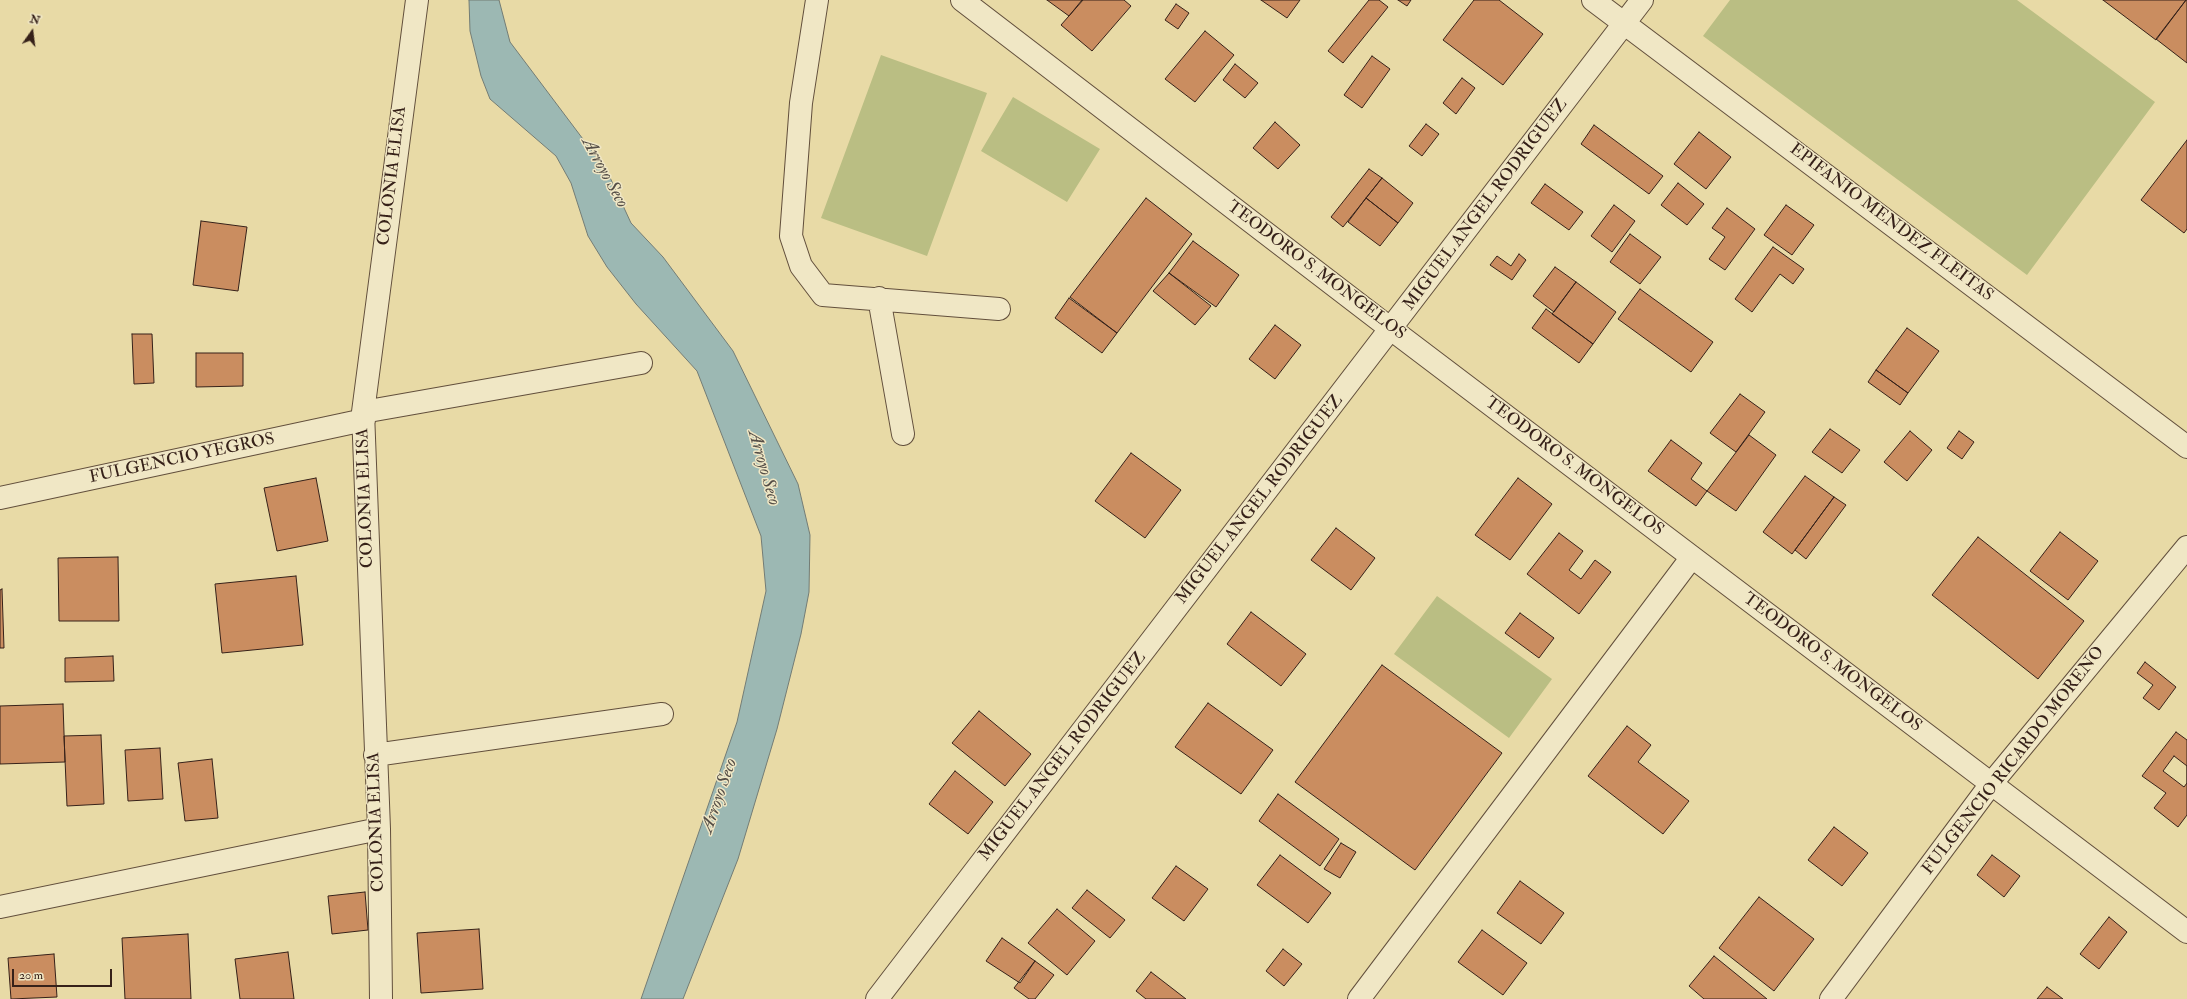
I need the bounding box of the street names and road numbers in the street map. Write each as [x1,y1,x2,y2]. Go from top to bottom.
street label: MIGUEL ANGEL RODRIGUEZ [1400,95,1572,315]
street label: COLONIA ELISA [374,105,412,247]
street label: EPIFANIO MENDEZ FLEITAS [1785,140,1997,306]
street label: TEODORO S. MONGELOS [1223,197,1409,345]
street label: MIGUEL ANGEL RODRIGUEZ [1172,391,1348,609]
street label: TEODORO S. MONGELOS [1481,393,1667,541]
street label: COLONIA ELISA [353,428,379,568]
street label: FULGENCIO YEGROS [88,429,276,489]
street label: TEODORO S. MONGELOS [1739,589,1925,737]
street label: FULGENCIO RICARDO MORENO [1918,643,2110,879]
street label: MIGUEL ANGEL RODRIGUEZ [975,648,1151,866]
street label: COLONIA ELISA [364,752,390,892]

